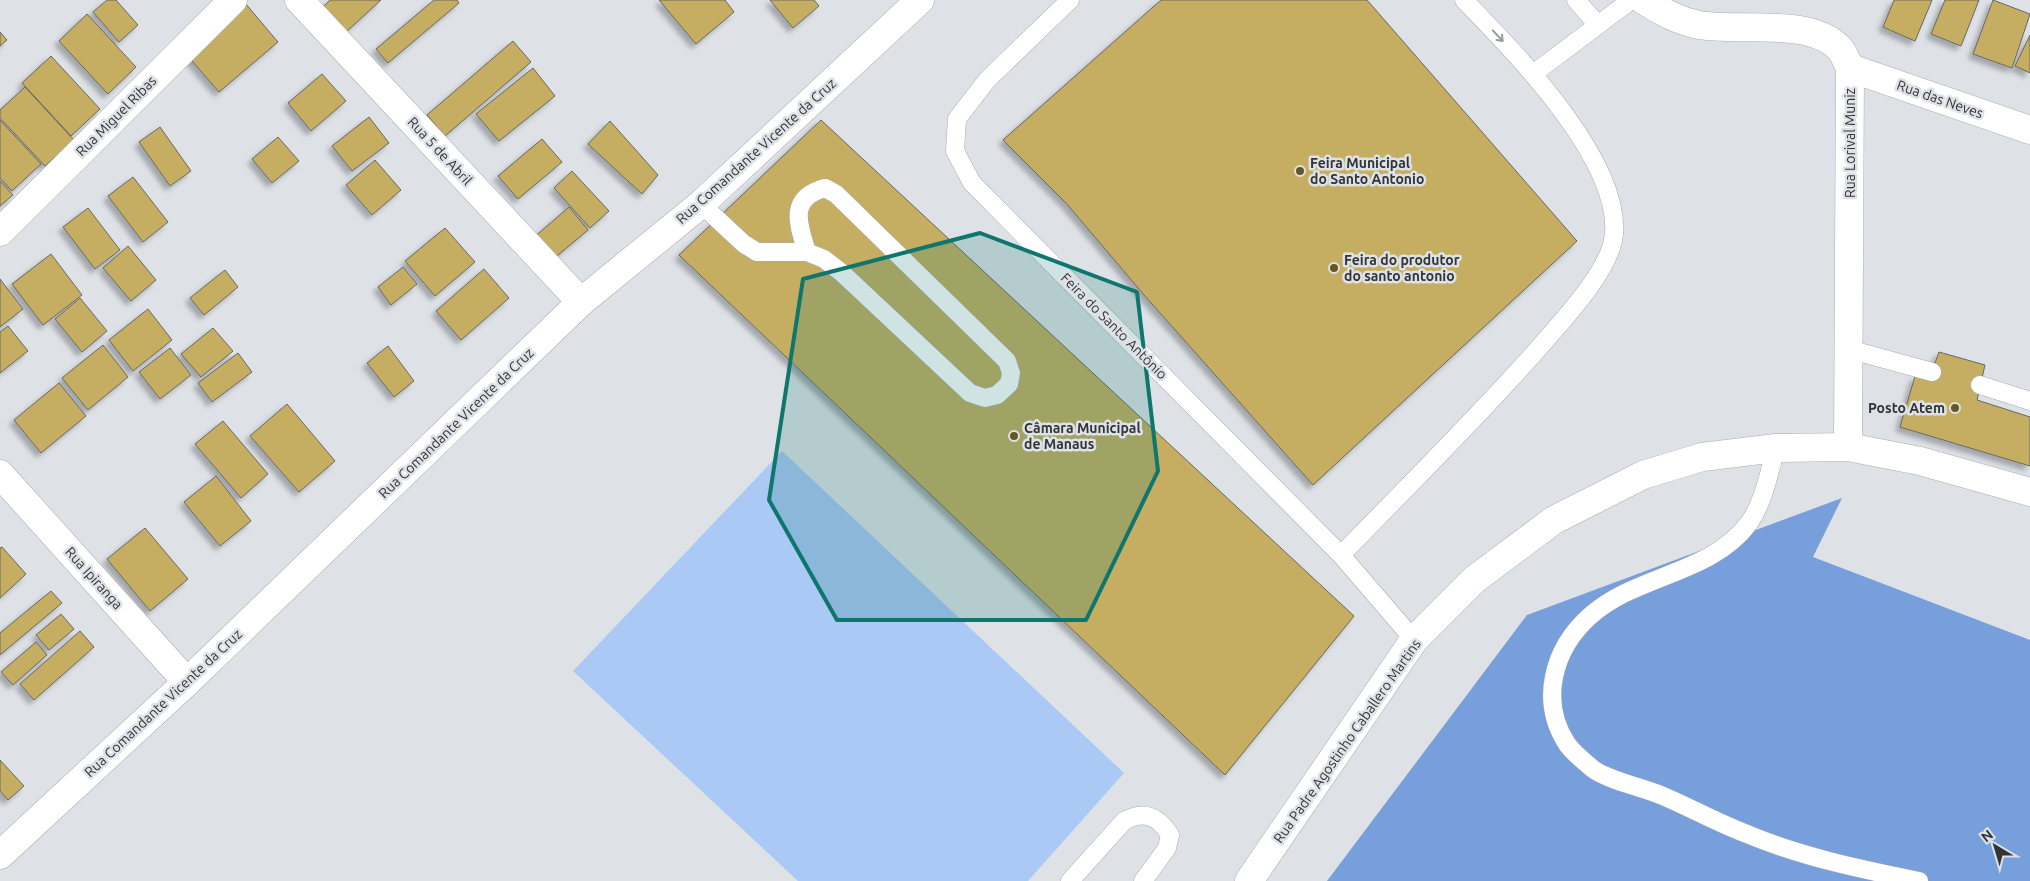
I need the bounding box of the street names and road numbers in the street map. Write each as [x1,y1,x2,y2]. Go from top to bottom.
street label: Rua Miguel Ribas [73,73,159,159]
street label: Rua Comandante Vicente da Cruz [673,75,839,227]
street label: Rua das Neves [1895,77,1985,121]
street label: Rua Lorival Muniz [1842,88,1858,198]
street label: Rua 5 de Abril [404,114,476,189]
street label: Feira do Santo Antônio [1058,270,1170,382]
street label: Rua Comandante Vicente da Cruz [375,345,537,501]
street label: Rua Ipiranga [62,544,126,612]
street label: Rua Comandante Vicente da Cruz [81,626,245,780]
street label: Rua Padre Agostinho Caballero Martins [1270,636,1424,846]

